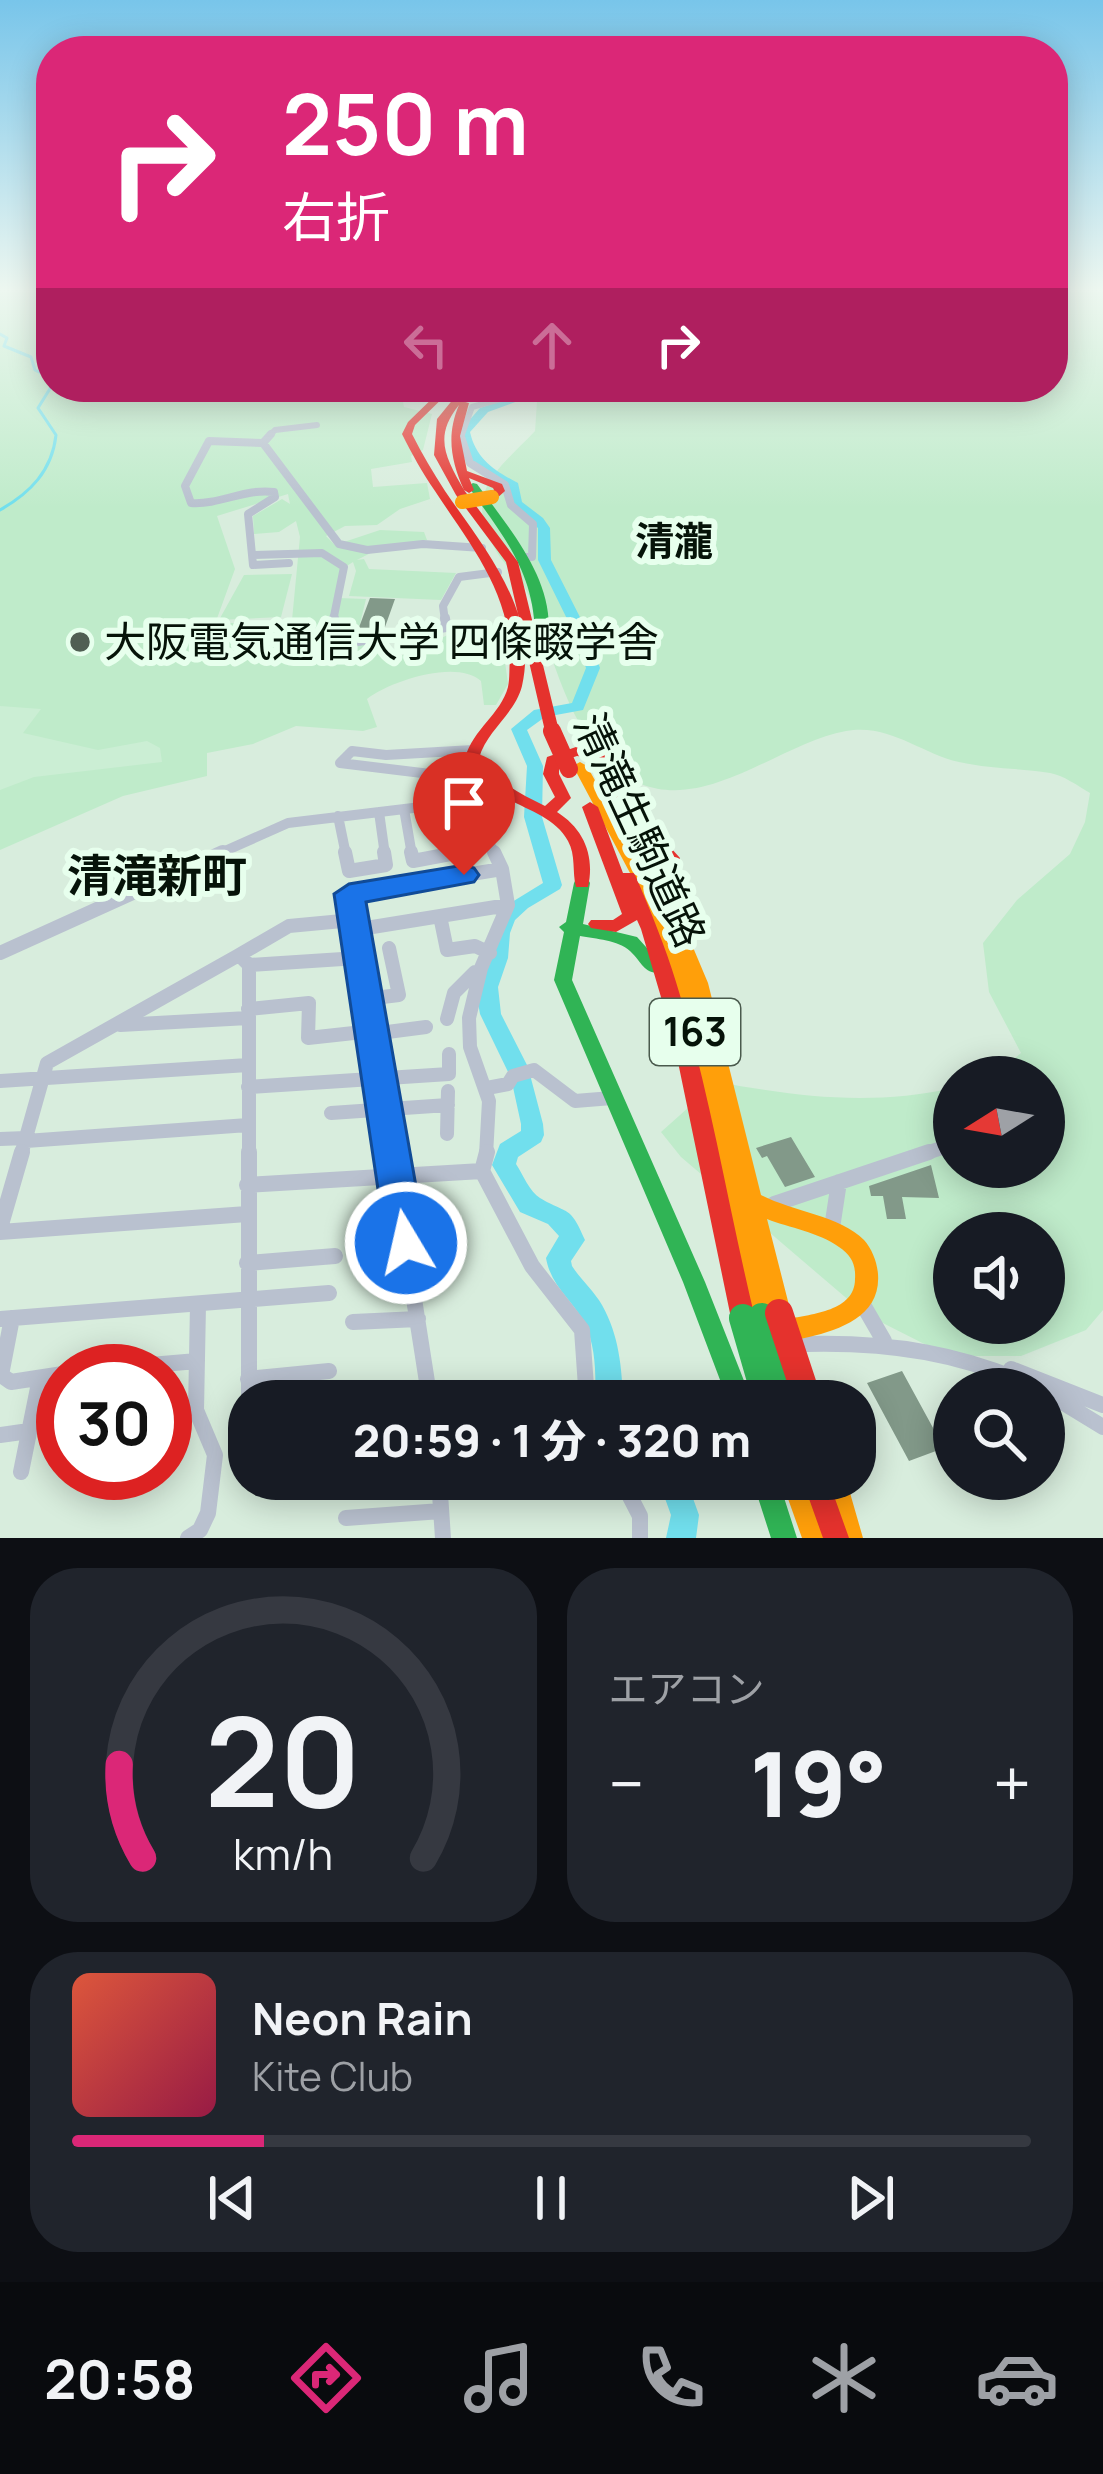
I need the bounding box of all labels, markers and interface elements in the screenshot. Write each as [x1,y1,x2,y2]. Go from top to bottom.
text: 250 m [282,65,529,180]
icon: right [84,84,240,240]
text: 右折 [282,179,390,253]
icon: left [393,312,459,378]
icon: ahead [519,312,585,378]
icon: right [645,312,711,378]
district label: 清瀧 [635,513,713,567]
place label: 大阪電気通信大学 四條畷学舎 [104,612,658,670]
marker: 大阪電気通信大学 四條畷学舎 [67,629,93,655]
street label: 清滝生駒道路 [561,703,720,956]
pin [413,752,515,875]
icon: arrive [431,770,497,836]
district label: 清滝新町 [67,844,247,906]
road number: 163 [650,999,740,1065]
north arrow [933,1056,1065,1188]
map controls [933,1056,1065,1500]
position arrow [343,1180,469,1306]
button: sound [933,1212,1065,1344]
speed limit sign: 30 [36,1344,192,1500]
button: search [933,1368,1065,1500]
text: 20:59 · 1 分 · 320 m [353,1409,751,1471]
text: エアコン [609,1661,765,1715]
text: 20 [205,1674,361,1844]
text: 19° [750,1721,887,1844]
text: − [609,1738,644,1828]
text: + [993,1738,1031,1828]
text: km/h [233,1824,333,1883]
text: Neon Rain [252,1987,473,2049]
text: Kite Club [252,2049,413,2103]
icon: previous [199,2165,265,2231]
icon: pause [518,2165,584,2231]
icon: next [838,2165,904,2231]
icon: directions [284,2336,368,2420]
icon: music [457,2336,541,2420]
icon: phone [629,2336,713,2420]
icon: climate [802,2336,886,2420]
icon: car [975,2336,1059,2420]
text: 20:58 [44,2341,195,2415]

